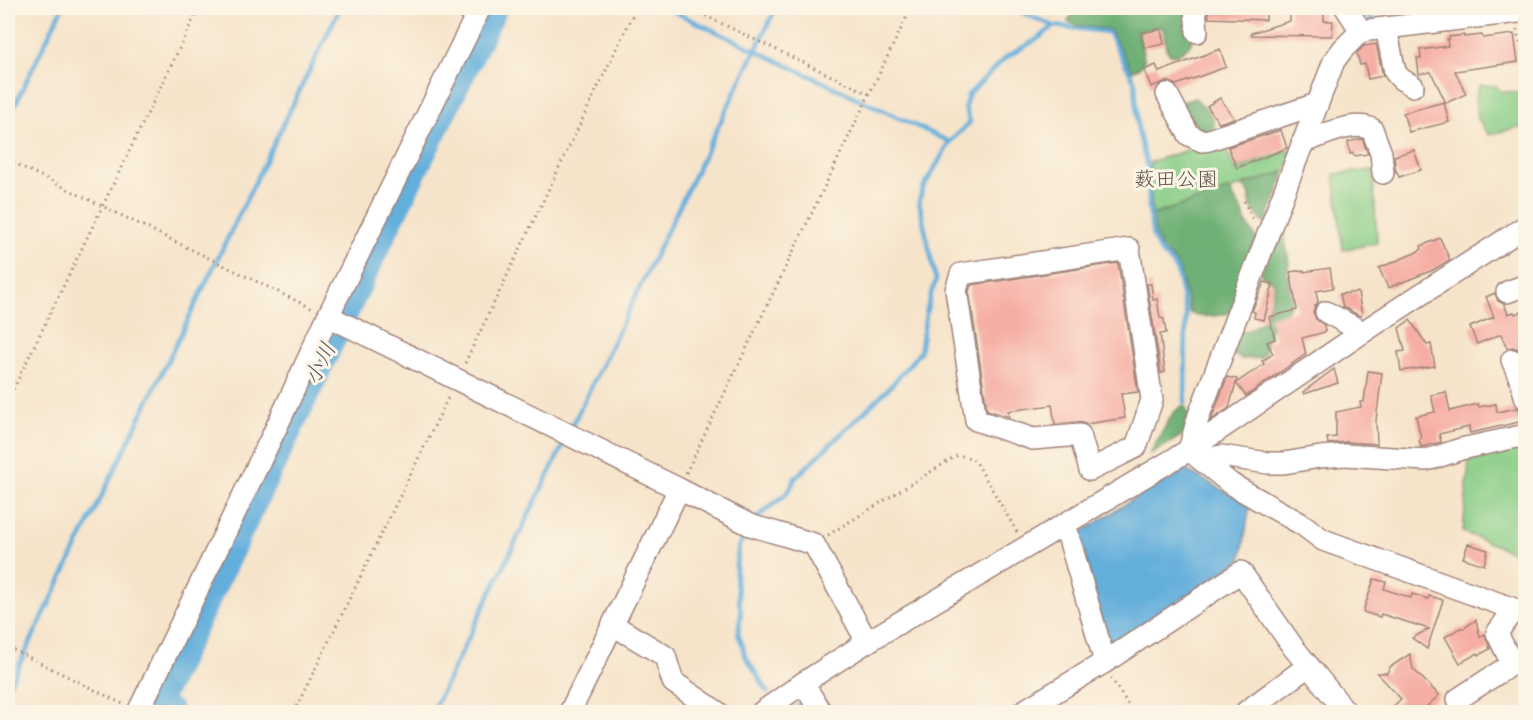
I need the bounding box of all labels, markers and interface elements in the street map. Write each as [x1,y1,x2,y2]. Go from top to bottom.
park label: 薮田公園 [1134,166,1218,194]
water label: 小川 [299,338,343,390]

